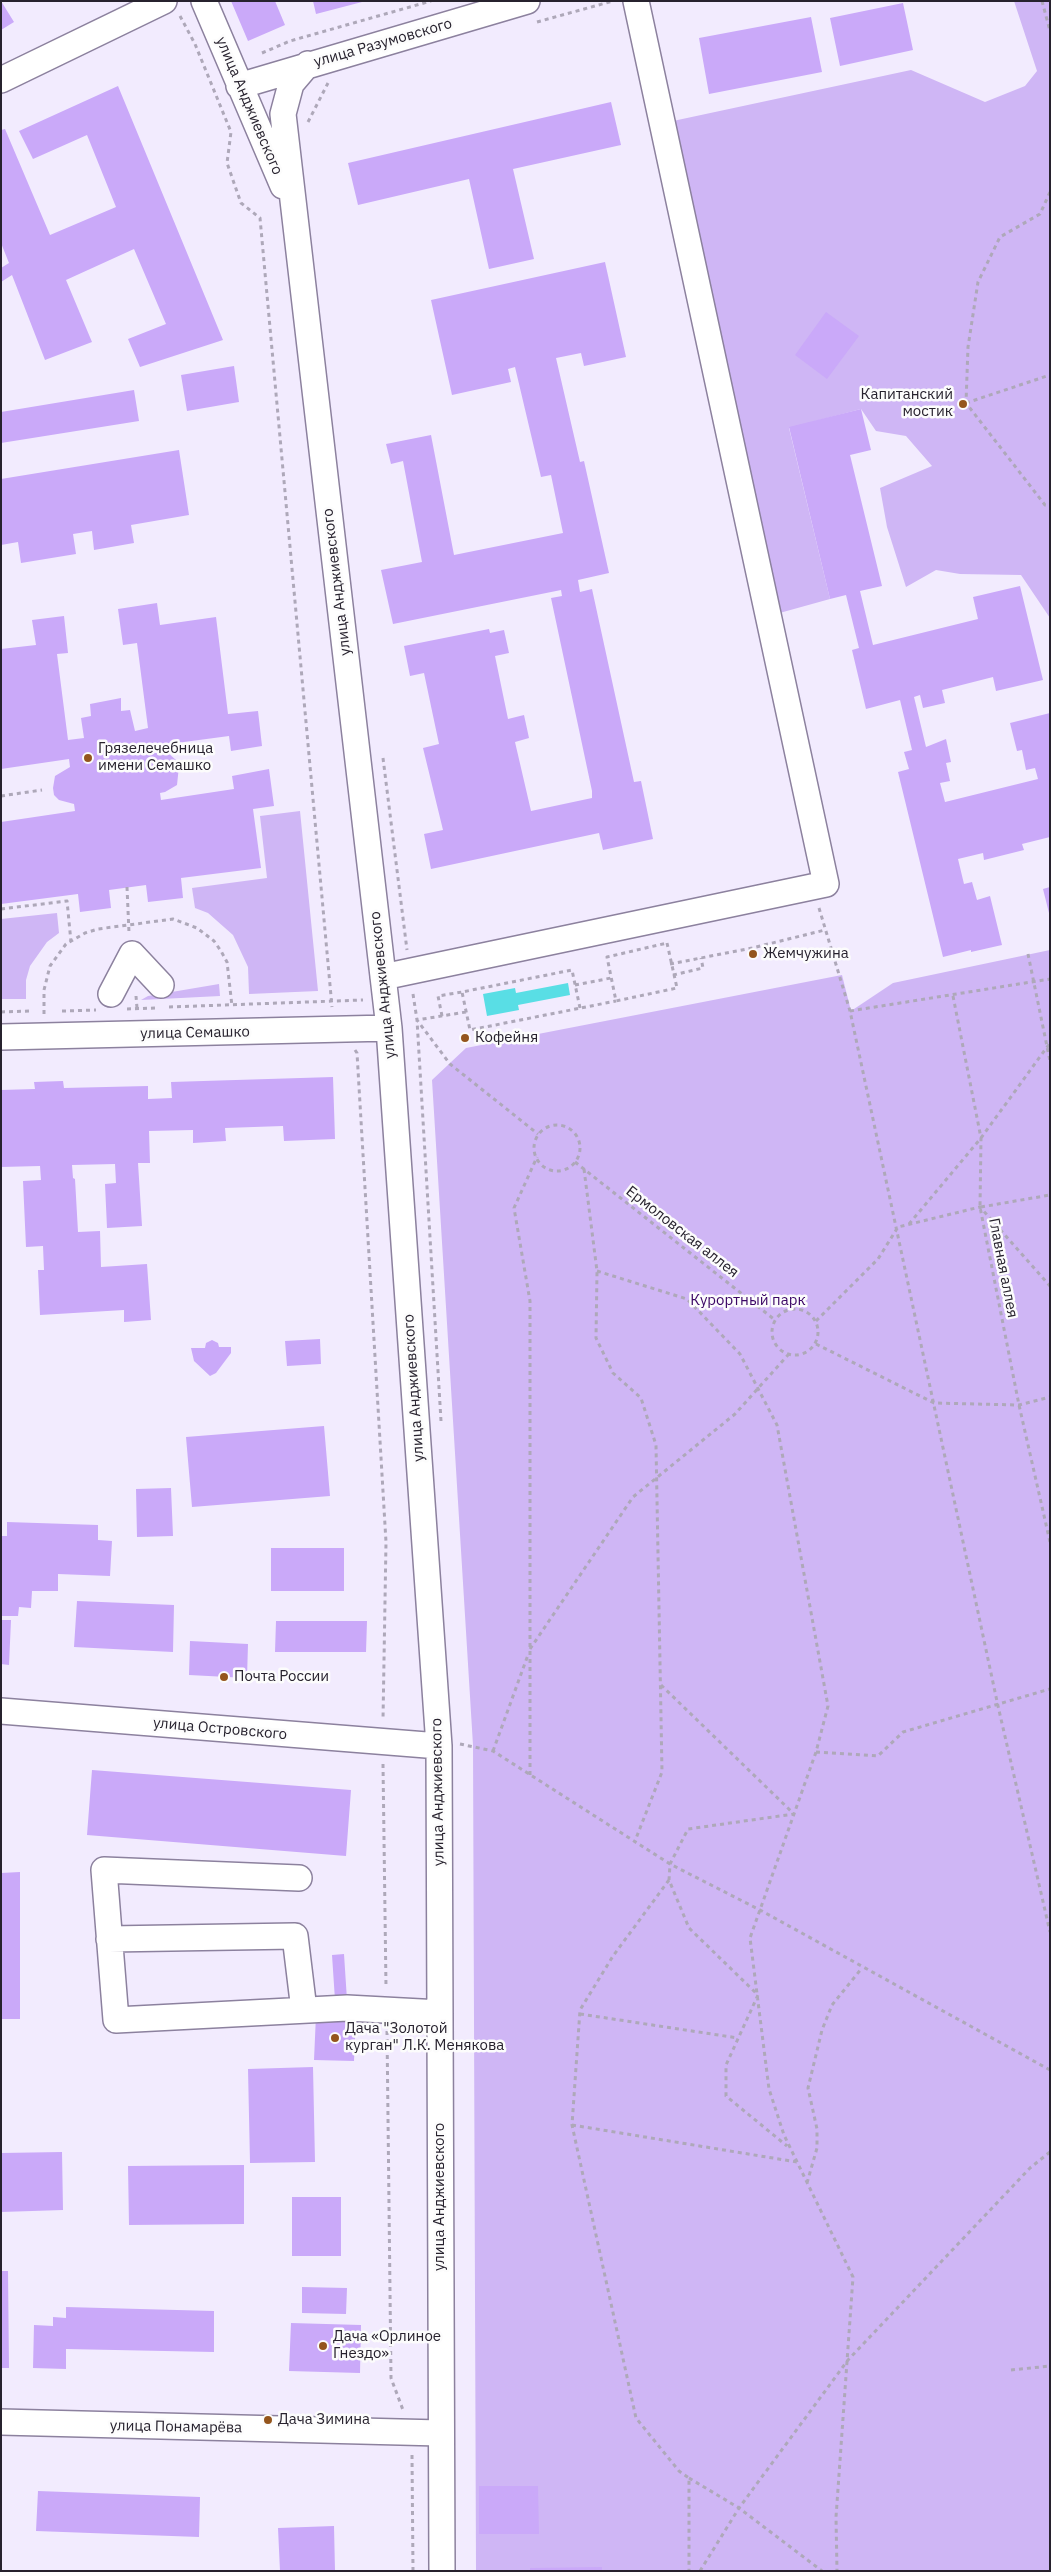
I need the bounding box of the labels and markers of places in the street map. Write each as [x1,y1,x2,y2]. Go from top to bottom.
place label: Капитанский мостик [861,386,953,421]
marker: Капитанский мостик [957,398,969,410]
place label: Грязелечебница имени Семашко [98,740,213,775]
marker: Грязелечебница имени Семашко [82,752,94,764]
place label: Жемчужина [763,945,849,963]
marker: Жемчужина [747,948,759,960]
place label: Кофейня [475,1029,538,1047]
marker: Кофейня [459,1032,471,1044]
place label: Почта России [234,1668,329,1686]
marker: Почта России [218,1671,230,1683]
place label: Дача "Золотой курган" Л.К. Менякова [345,2020,504,2055]
marker: Дача "Золотой курган" Л.К. Менякова [329,2032,341,2044]
place label: Дача «Орлиное Гнездо» [333,2328,441,2363]
marker: Дача «Орлиное Гнездо» [317,2340,329,2352]
place label: Дача Зимина [278,2411,370,2429]
marker: Дача Зимина [262,2414,274,2426]

